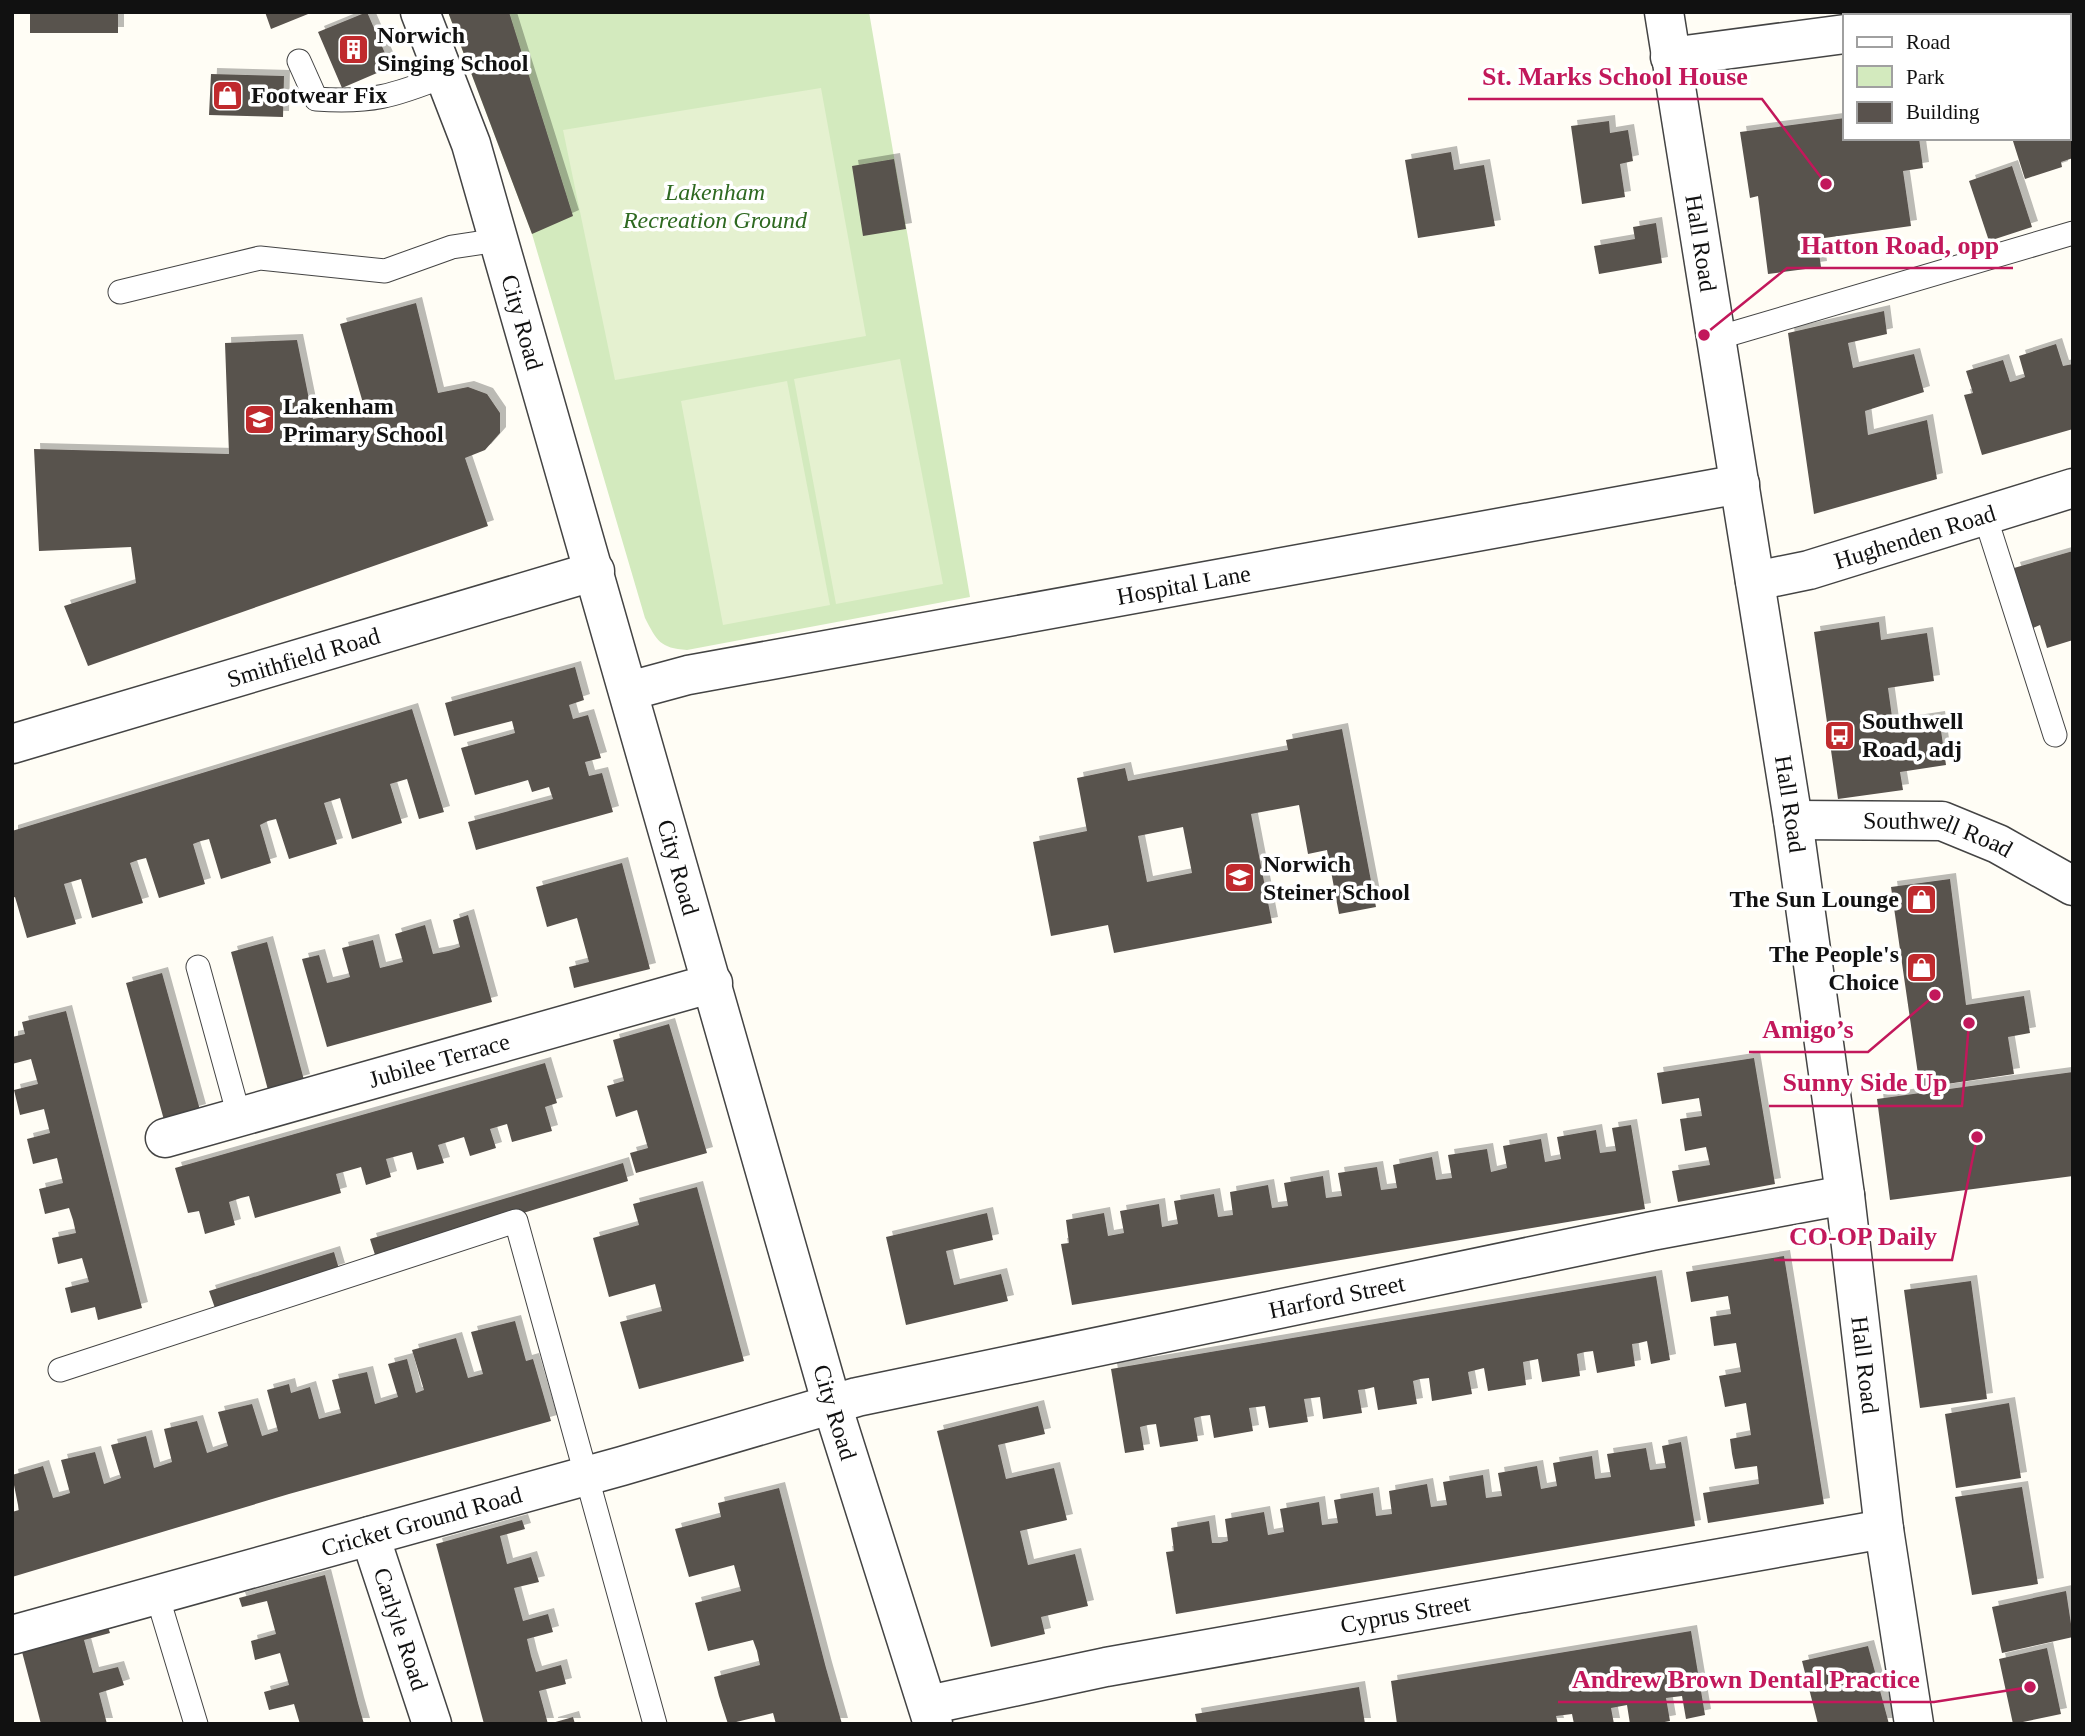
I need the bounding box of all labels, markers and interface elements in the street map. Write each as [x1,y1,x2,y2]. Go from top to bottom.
legend [1843,14,2071,140]
place label: Norwich Singing School [377,22,529,76]
text: Road [1906,30,1951,54]
building icon: Norwich Singing School [337,32,371,66]
callout: St. Marks School House [1468,52,1762,99]
text: St. Marks School House [1482,62,1748,91]
text: Park [1906,65,1945,89]
shop icon: Footwear Fix [211,78,245,112]
place label: Footwear Fix [251,82,387,108]
text: Building [1906,100,1980,124]
park label: Lakenham Recreation Ground [622,179,808,233]
street label: Hall Road [1680,193,1721,294]
callout: Hatton Road, opp [1787,221,2013,268]
text: Hatton Road, opp [1801,231,1999,260]
street label: City Road [496,272,548,373]
place label: Lakenham Primary School [283,393,444,447]
school or university icon: Lakenham Primary School [243,403,277,437]
street label: Hughenden Road [1831,500,1999,574]
street label: Hospital Lane [1115,560,1253,610]
street label: Smithfield Road [224,623,383,692]
place label: Southwell Road, adj [1862,708,1964,762]
bus stop icon: Southwell Road, adj [1822,718,1856,752]
street label: Hall Road [1770,754,1810,854]
street label: Southwell Road [1863,807,2017,862]
street label: City Road [652,817,704,918]
place label: Norwich Steiner School [1263,851,1410,905]
school or university icon: Norwich Steiner School [1223,861,1257,895]
shop icon: The Sun Lounge [1905,882,1939,916]
place label: The Sun Lounge [1730,886,1899,912]
place label: The People's Choice [1769,941,1899,995]
shop icon: The People's Choice [1905,951,1939,985]
callout: Amigo’s [1749,1005,1868,1052]
text: Amigo’s [1762,1015,1854,1044]
street label: Jubilee Terrace [366,1028,513,1093]
callout: Sunny Side Up [1769,1059,1962,1106]
text: Sunny Side Up [1783,1068,1947,1097]
callout: CO-OP Daily [1774,1213,1952,1260]
text: CO-OP Daily [1789,1222,1937,1251]
street label: Harford Street [1267,1270,1407,1324]
street label: Hall Road [1846,1315,1883,1415]
street label: City Road [808,1362,862,1463]
street label: Cricket Ground Road [319,1481,525,1562]
street label: Carlyle Road [368,1565,433,1694]
street label: Cyprus Street [1338,1590,1473,1638]
callout: Andrew Brown Dental Practice [1558,1655,1934,1702]
text: Andrew Brown Dental Practice [1572,1665,1920,1694]

